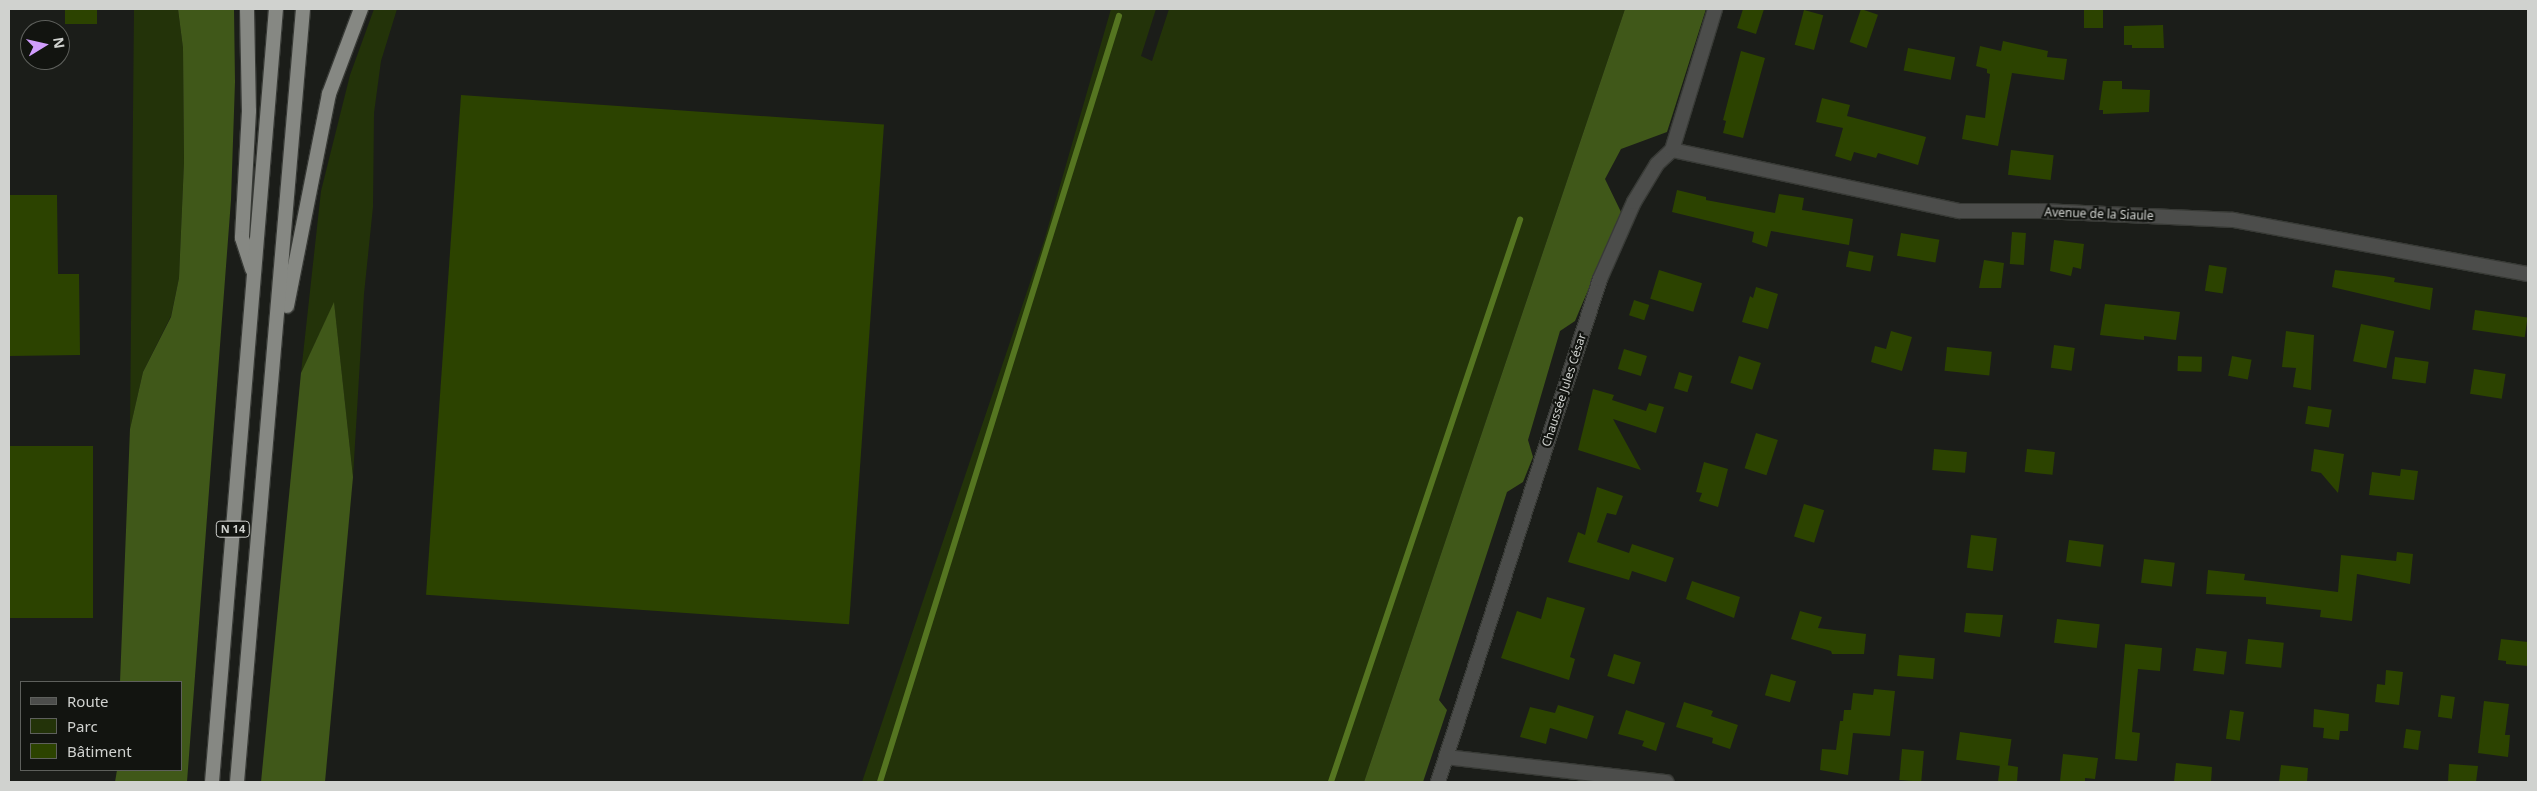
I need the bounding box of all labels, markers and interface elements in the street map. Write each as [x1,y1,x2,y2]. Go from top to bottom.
north arrow [20,20,70,70]
text: N [49,36,70,50]
street label: Avenue de la Siaule [2044,205,2154,223]
street label: Chaussée Jules César [1539,331,1589,449]
road number: N 14 [216,520,250,538]
legend [20,681,182,771]
text: Route [67,691,109,711]
text: Parc [67,716,98,736]
text: Bâtiment [67,741,132,761]

